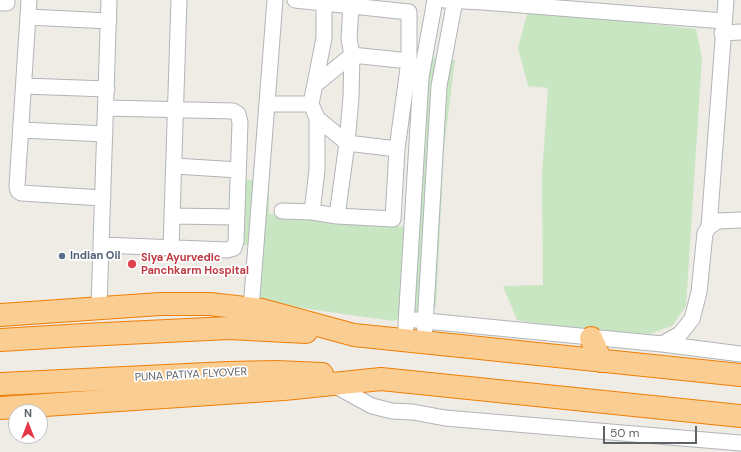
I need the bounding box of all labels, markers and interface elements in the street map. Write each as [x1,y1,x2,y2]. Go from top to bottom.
place label: Indian Oil [70,249,120,263]
marker: Indian Oil [57,251,67,261]
place label: Siya Ayurvedic Panchkarm Hospital [141,251,249,277]
marker: Siya Ayurvedic Panchkarm Hospital [126,258,138,270]
street label: PUNA PATIYA FLYOVER [134,365,248,385]
north arrow [8,404,48,444]
text: N [24,406,32,420]
scale bar [605,418,699,444]
text: 50 m [610,425,639,441]

